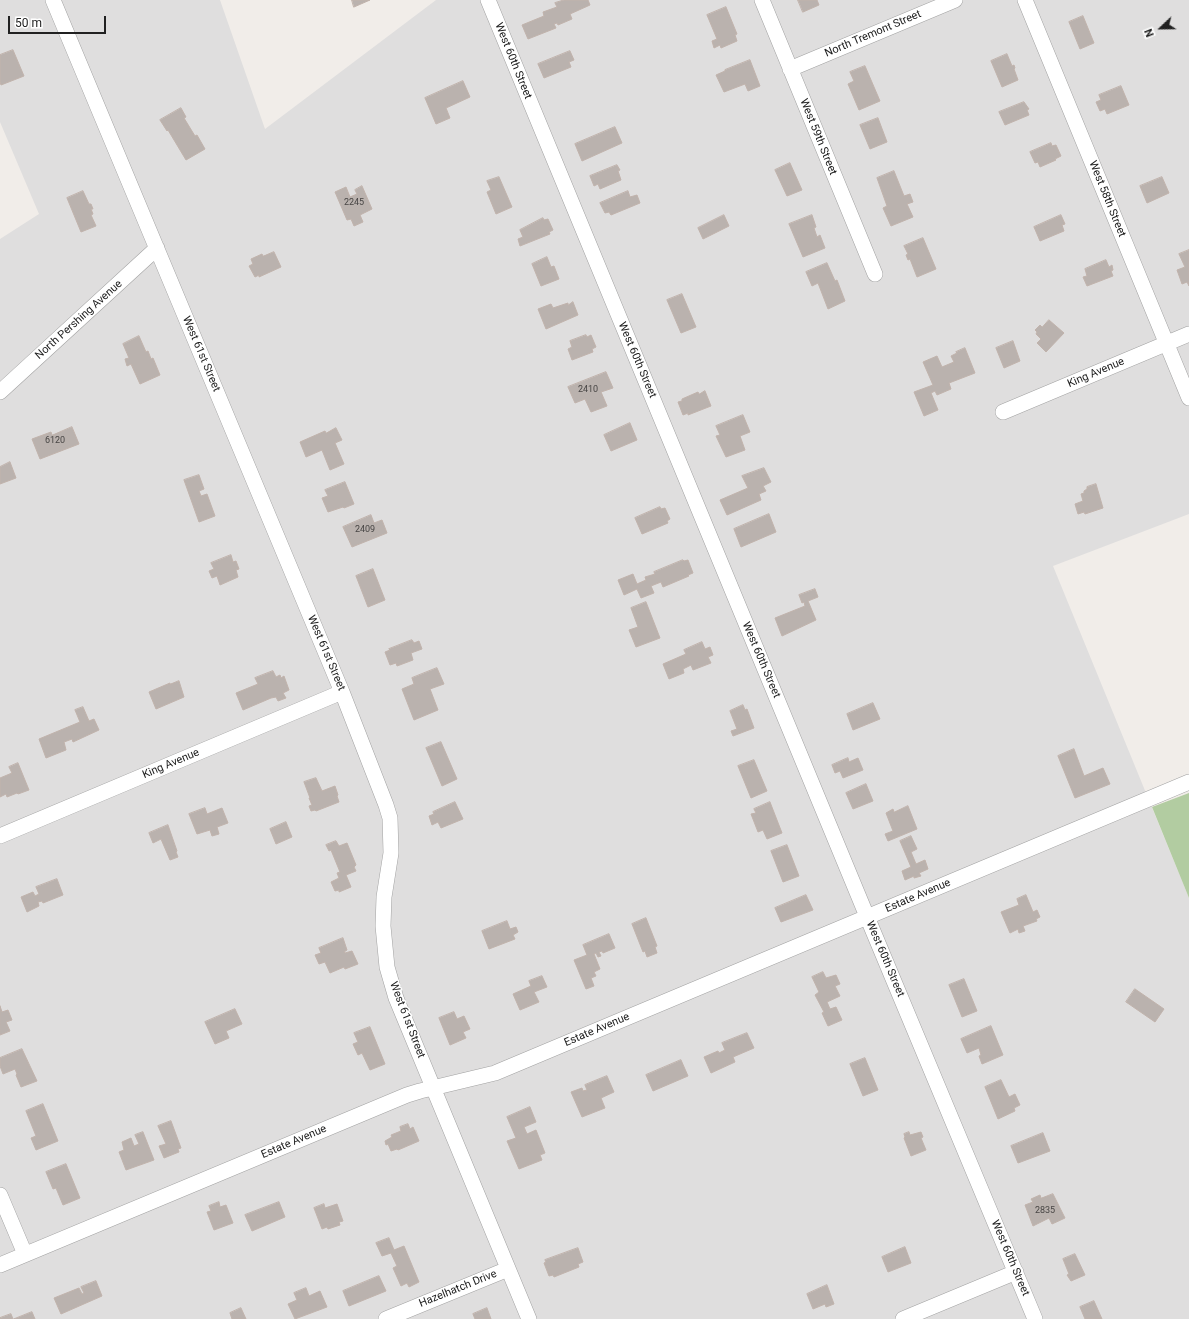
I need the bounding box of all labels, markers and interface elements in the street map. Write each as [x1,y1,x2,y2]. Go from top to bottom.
scale bar [10,8,108,34]
street label: North Tremont Street [823,8,923,60]
north arrow [1141,8,1181,48]
text: 50 m [15,16,42,30]
street label: West 60th Street [492,21,534,101]
text: N [1142,27,1157,39]
street label: West 59th Street [797,97,839,177]
street label: West 58th Street [1086,159,1128,239]
house number: 2245 [344,198,364,208]
street label: North Pershing Avenue [33,278,125,362]
street label: West 61st Street [179,314,223,394]
street label: West 60th Street [615,320,659,400]
street label: King Avenue [1066,355,1126,391]
house number: 2410 [578,385,598,395]
house number: 6120 [45,436,65,446]
house number: 2409 [355,525,375,535]
street label: West 61st Street [304,613,348,693]
street label: West 60th Street [739,620,783,700]
street label: King Avenue [141,746,201,782]
street label: Estate Avenue [883,876,953,916]
street label: West 60th Street [863,919,907,999]
street label: West 61st Street [386,980,428,1060]
street label: Estate Avenue [562,1010,632,1050]
street label: Estate Avenue [259,1122,329,1162]
house number: 2835 [1035,1206,1055,1216]
street label: West 60th Street [988,1218,1032,1298]
street label: Hazelhatch Drive [417,1267,499,1311]

